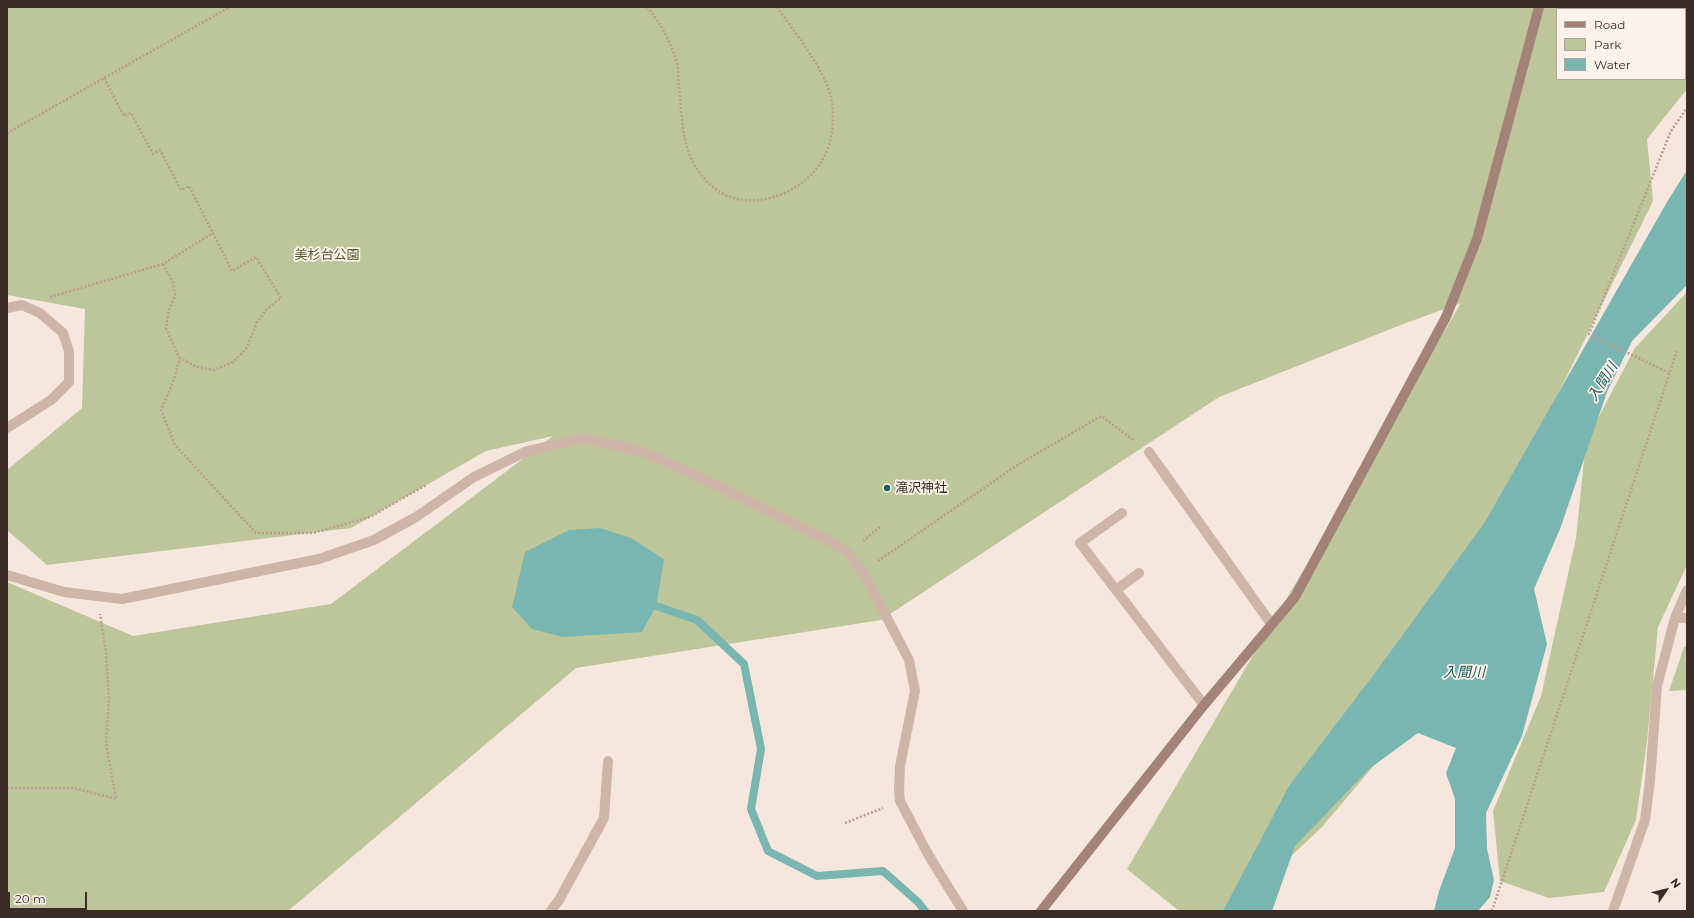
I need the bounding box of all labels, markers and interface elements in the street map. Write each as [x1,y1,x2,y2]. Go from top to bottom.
legend [1556,8,1686,80]
text: Road [1594,17,1625,32]
text: Park [1594,37,1621,52]
text: Water [1594,57,1630,72]
park label: 美杉台公園 [295,247,359,263]
water label: 入間川 [1585,360,1621,404]
place label: 滝沢神社 [895,480,947,496]
marker: 滝沢神社 [882,483,892,493]
water label: 入間川 [1443,665,1485,681]
north arrow [1646,870,1686,910]
text: N [1668,875,1684,891]
scale bar [10,884,89,910]
text: 20 m [15,891,46,906]

